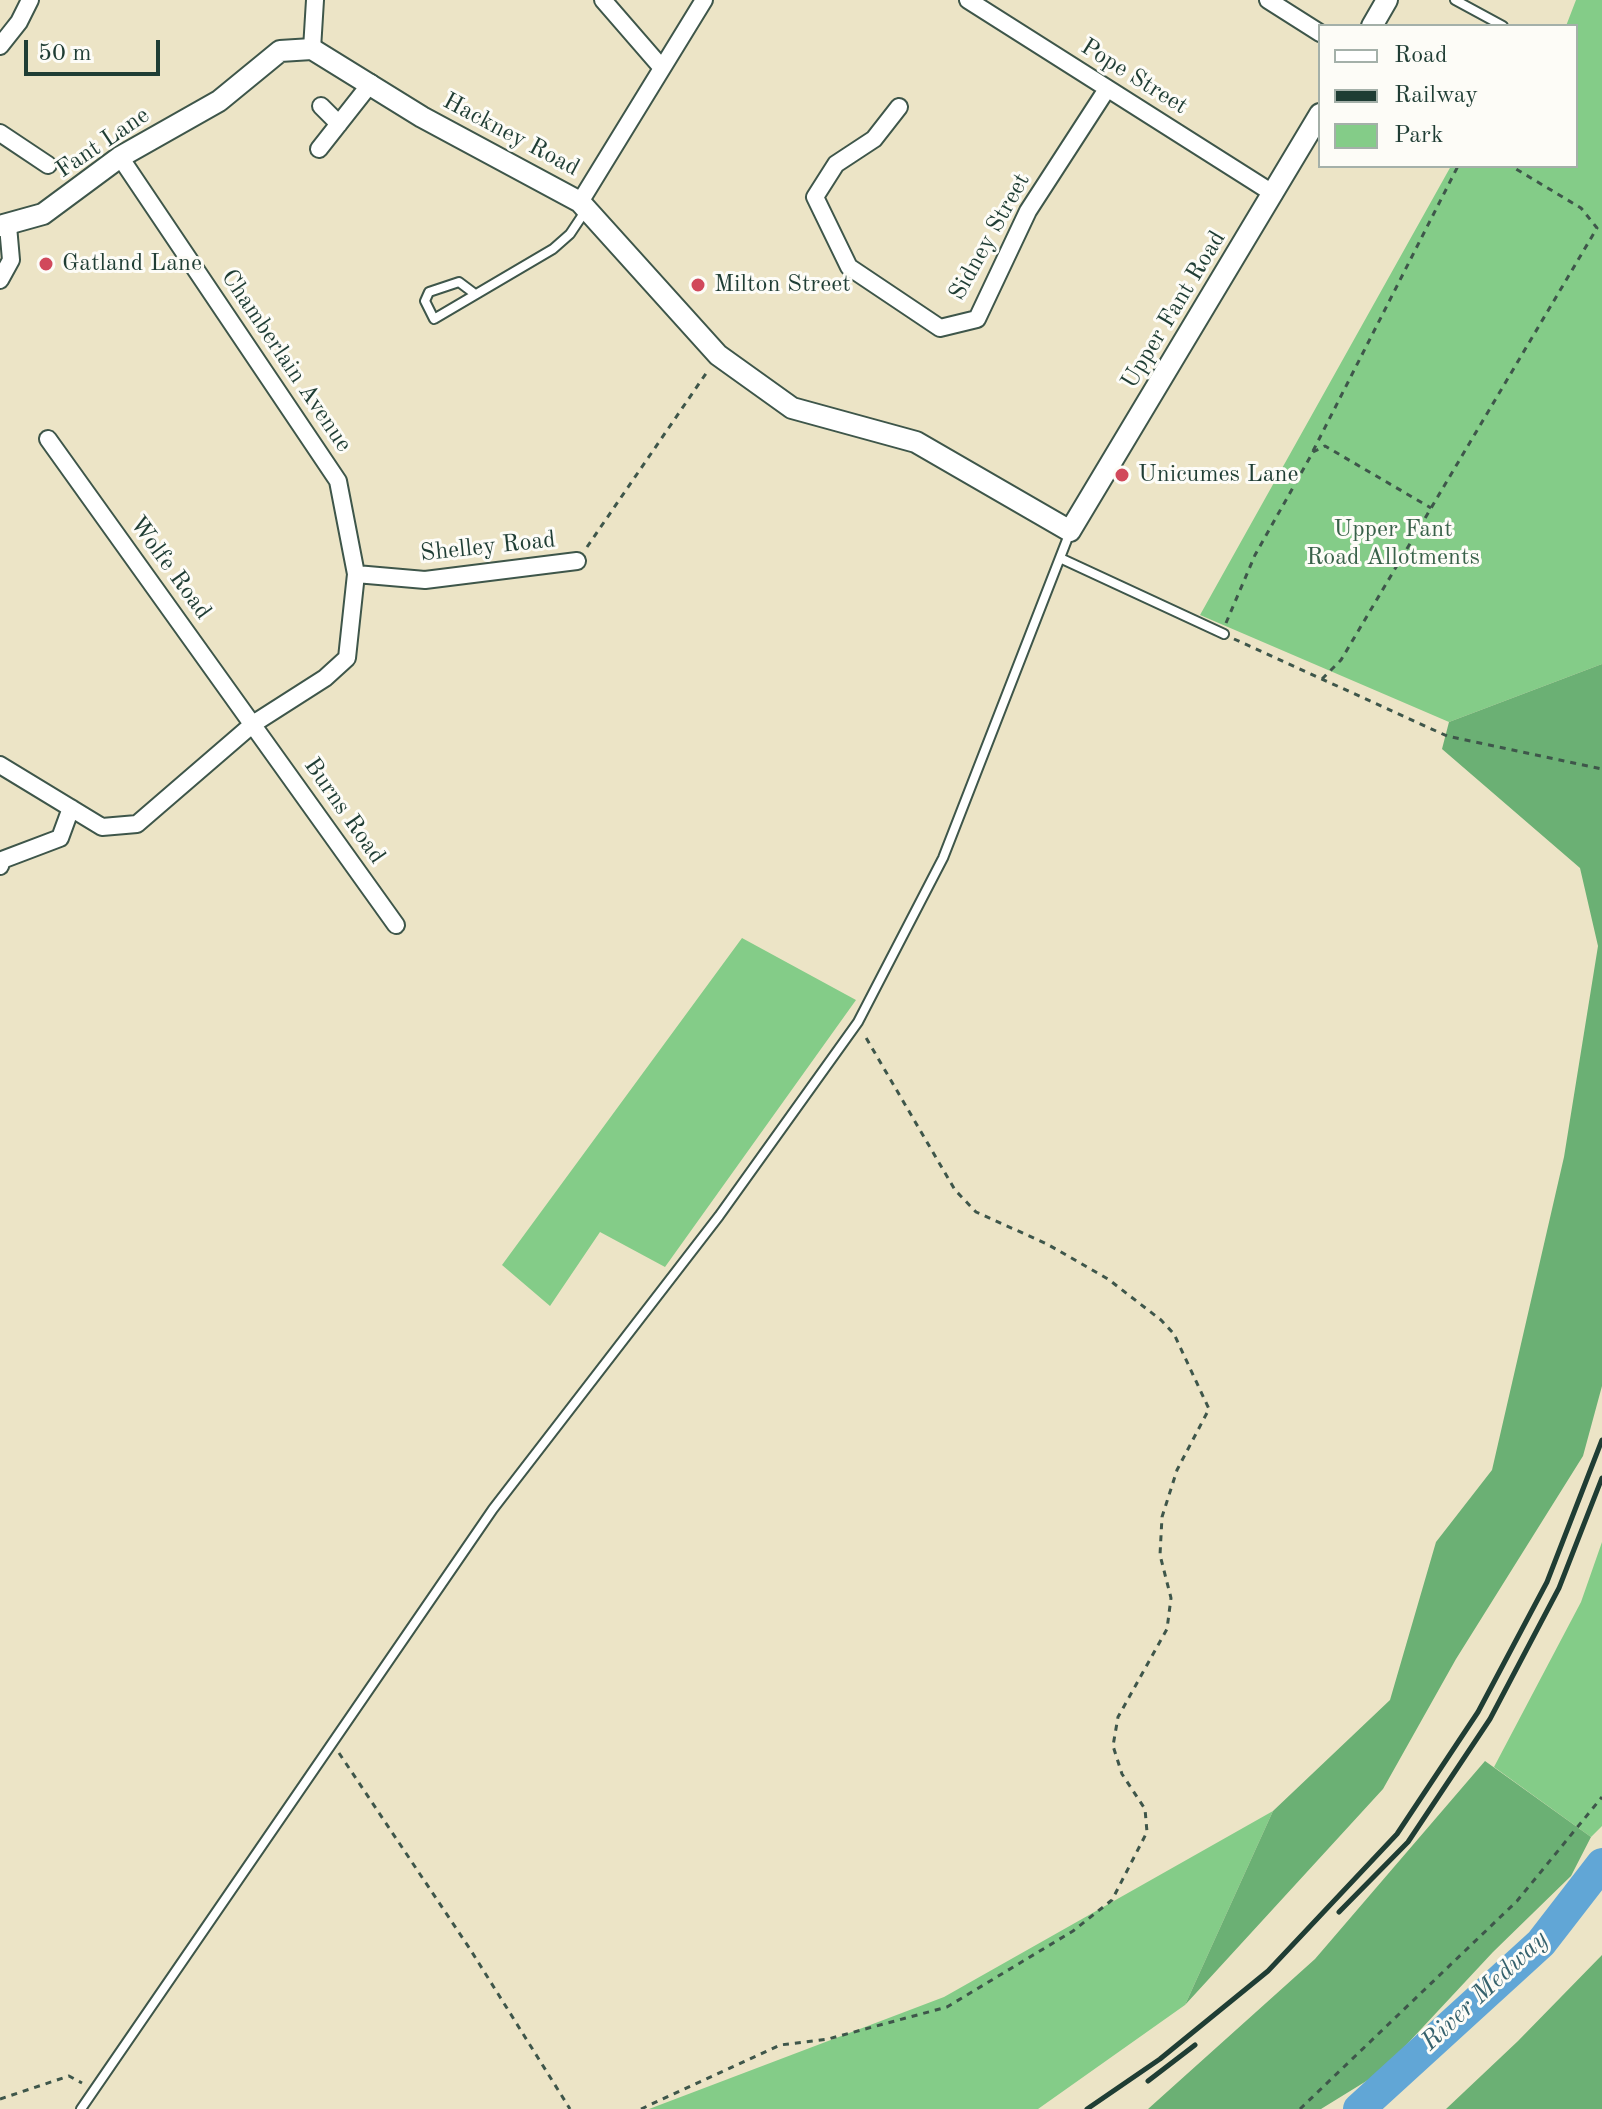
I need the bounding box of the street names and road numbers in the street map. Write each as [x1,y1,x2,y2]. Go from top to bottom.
street label: Pope Street [1075,33,1193,121]
street label: Hackney Road [438,87,584,183]
street label: Fant Lane [51,101,155,185]
street label: Sidney Street [943,168,1037,306]
street label: Upper Fant Road [1115,226,1233,394]
street label: Chamberlain Avenue [214,264,358,458]
street label: Wolfe Road [123,511,217,625]
street label: Shelley Road [419,526,557,568]
street label: Burns Road [297,752,391,870]

